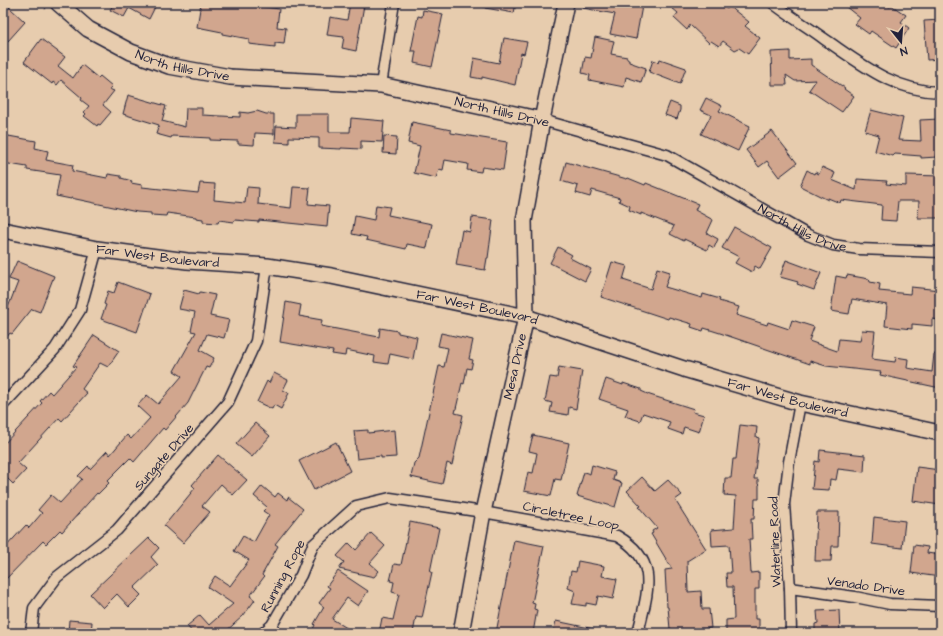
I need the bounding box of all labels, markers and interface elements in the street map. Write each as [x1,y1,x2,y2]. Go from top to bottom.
north arrow [881,22,921,62]
text: N [898,43,909,59]
street label: North Hills Drive [133,45,231,86]
street label: North Hills Drive [453,92,551,132]
street label: North Hills Drive [755,199,848,256]
street label: Far West Boulevard [95,240,220,272]
street label: Far West Boulevard [415,285,541,329]
street label: Mesa Drive [499,332,531,401]
street label: Far West Boulevard [725,373,850,422]
street label: Sungate Drive [130,420,199,495]
street label: Waterline Road [764,496,786,588]
street label: Circletree Loop [521,497,621,535]
street label: Running Rope [256,536,311,616]
street label: Venado Drive [826,572,906,600]

